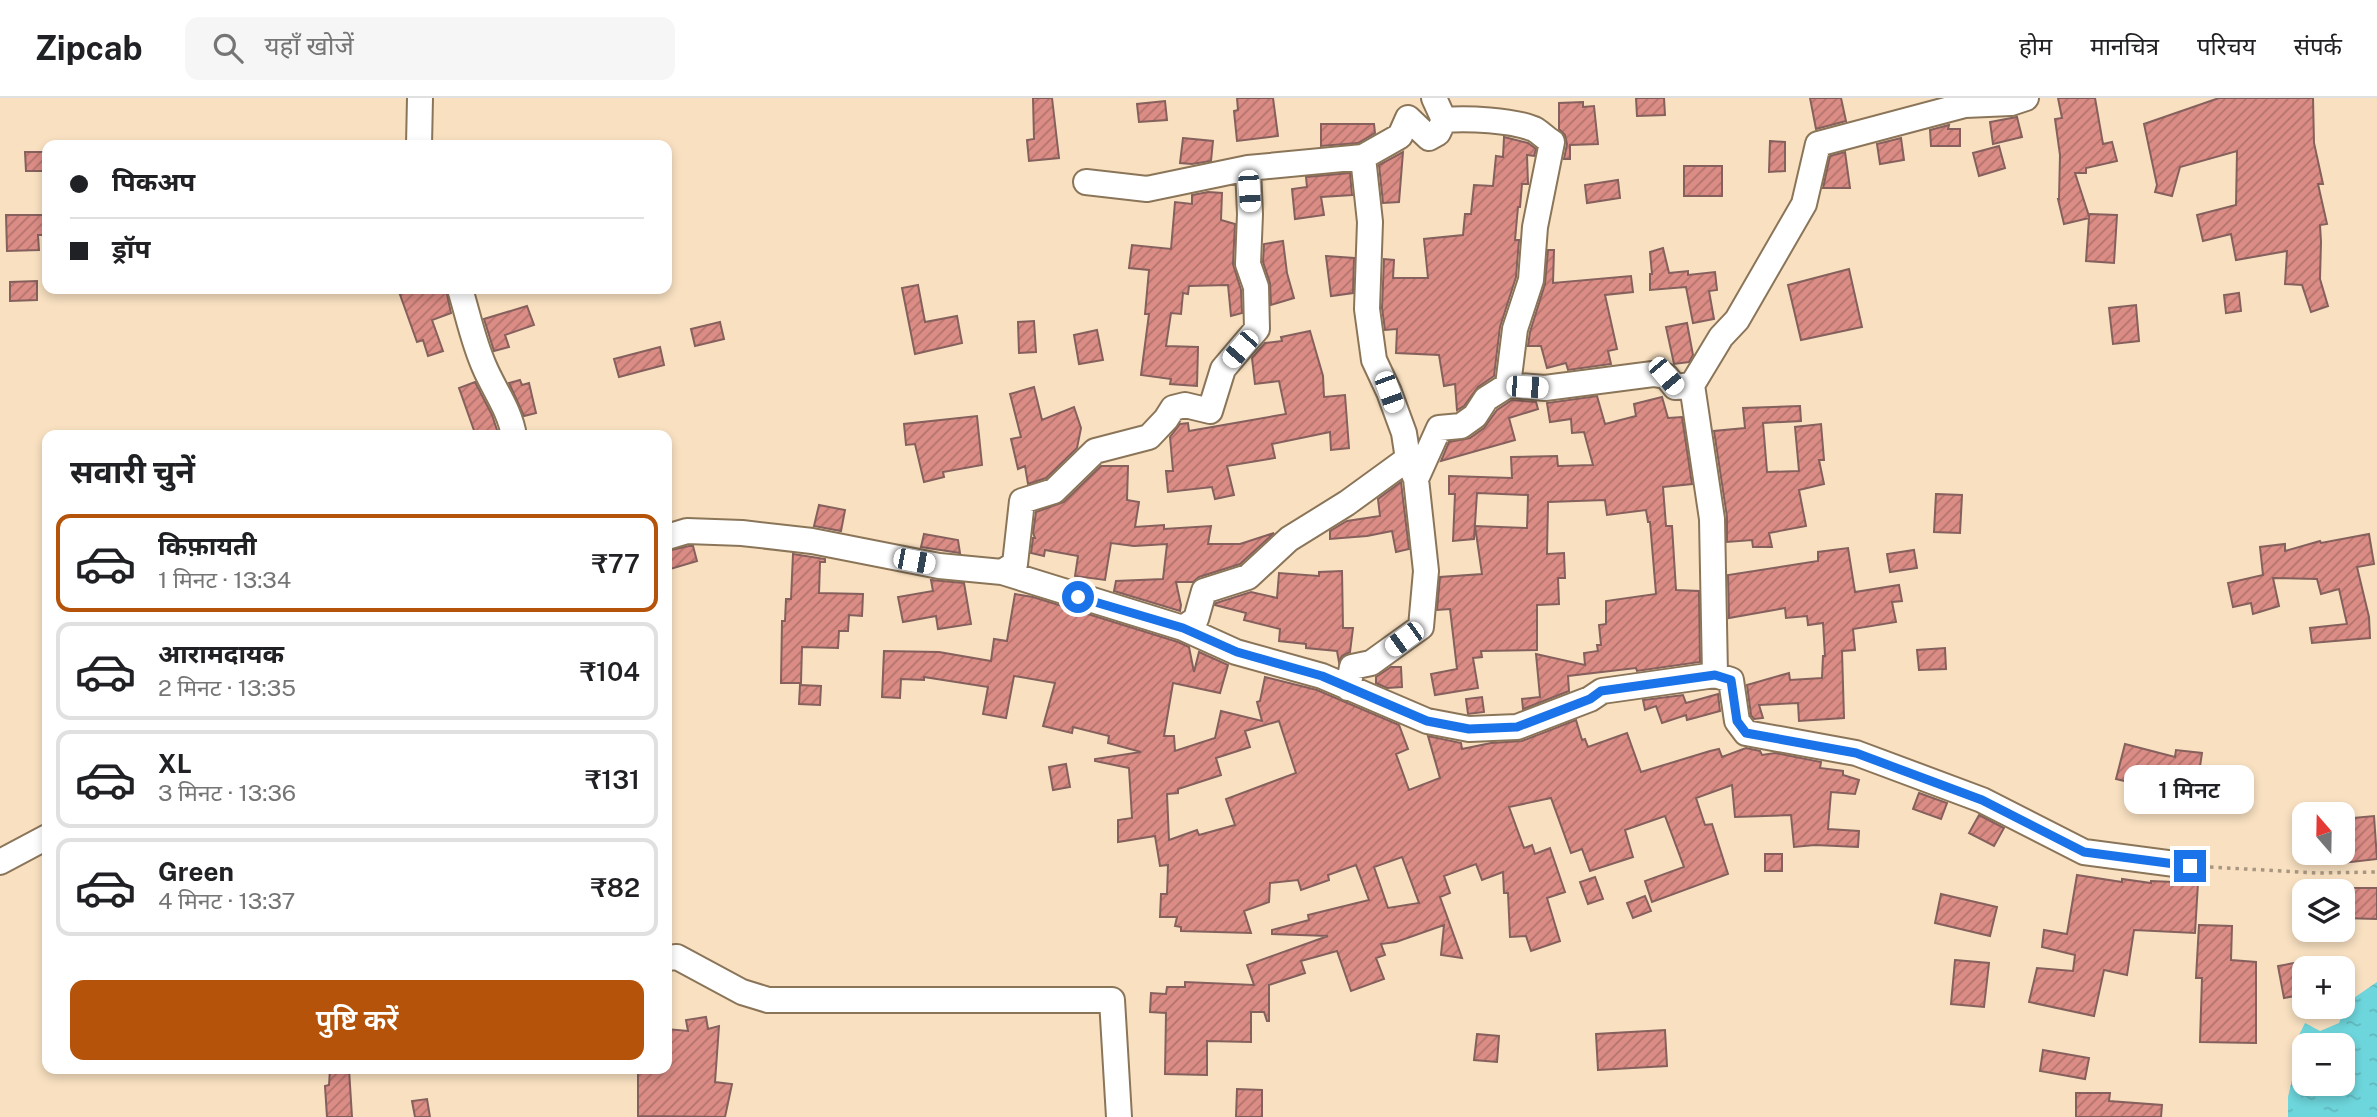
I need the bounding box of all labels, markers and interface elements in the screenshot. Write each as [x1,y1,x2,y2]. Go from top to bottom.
search box [185,17,675,80]
text: Zipcab [35,29,143,67]
icon: search [209,29,247,67]
text: यहाँ खोजें [265,30,354,61]
text: होम [2019,32,2052,60]
text: मानचित्र [2090,32,2159,60]
text: परिचय [2197,32,2256,60]
text: संपर्क [2294,32,2342,60]
text: पिकअप [112,166,195,197]
car [1238,169,1261,213]
text: ड्रॉप [112,233,150,264]
car [1219,326,1262,372]
car [1645,353,1688,399]
car [1372,369,1407,415]
car [1506,375,1549,399]
text: सवारी चुनें [70,453,195,490]
text: किफ़ायती [158,530,257,561]
icon: car [74,532,137,595]
car [892,547,937,575]
text: ₹77 [592,548,640,579]
text: 1 मिनट · 13:34 [158,566,291,593]
route start [1062,581,1094,613]
car [1381,618,1428,660]
text: आरामदायक [158,638,284,669]
icon: car [74,640,137,703]
text: ₹104 [580,656,640,687]
text: 2 मिनट · 13:35 [158,674,296,701]
icon: car [74,748,137,811]
text: XL [158,748,192,779]
text: ₹131 [585,764,640,795]
callout: 1 मिनट [2125,764,2255,814]
text: 1 मिनट [2158,776,2220,803]
text: 3 मिनट · 13:36 [158,779,296,806]
north arrow [2292,802,2356,864]
map controls [2292,802,2355,1096]
route end [2174,850,2206,882]
icon: car [74,856,137,919]
text: Green [158,856,234,887]
text: ₹82 [591,872,640,903]
button: layers [2292,879,2355,942]
text: 4 मिनट · 13:37 [158,887,295,914]
button: + [2292,956,2355,1019]
button: पुष्टि करें [70,980,644,1060]
button: − [2292,1033,2355,1096]

